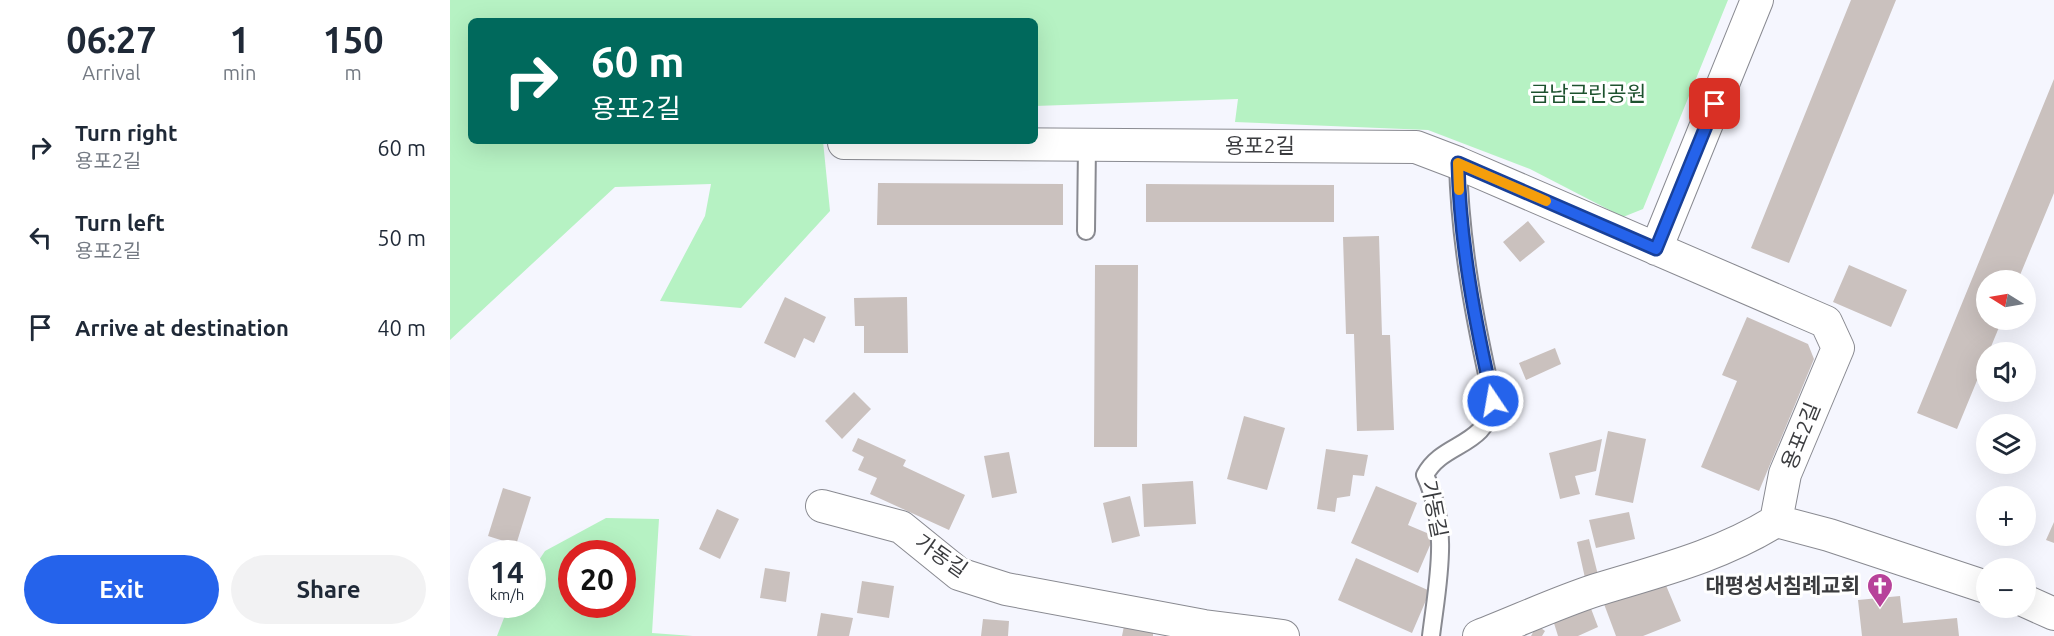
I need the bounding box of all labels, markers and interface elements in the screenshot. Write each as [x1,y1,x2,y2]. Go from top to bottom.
text: 06:27 [66,19,156,60]
text: 1 [229,19,250,60]
text: 150 [323,19,384,60]
text: 60 m [591,38,685,85]
icon: right [492,42,570,120]
text: Arrival [82,61,141,84]
text: min [223,61,256,84]
text: m [345,61,362,84]
pin [1689,78,1740,129]
park label: 금남근린공원 [1530,81,1646,105]
icon: arrive [1698,87,1731,120]
text: 용포2길 [591,93,681,123]
text: Turn right [75,120,177,145]
icon: right [24,131,57,164]
street label: 용포2길 [1225,133,1295,157]
text: 60 m [377,135,426,160]
text: 용포2길 [75,149,141,172]
text: Turn left [75,210,165,235]
icon: left [24,221,57,254]
text: 50 m [377,225,426,250]
text: 용포2길 [75,239,141,262]
north arrow [1976,270,2036,330]
map controls [1976,270,2036,618]
icon: arrive [24,311,57,344]
text: Arrive at destination [75,315,289,340]
text: 40 m [377,315,426,340]
button: sound [1976,342,2036,402]
position arrow [1461,369,1525,433]
street label: 용포2길 [1776,399,1824,472]
button: layers [1976,414,2036,474]
street label: 가동길 [1418,478,1452,540]
button: + [1976,486,2036,546]
street label: 가동길 [911,529,972,582]
speed limit sign: 20 [558,540,636,618]
button: Exit [24,555,219,624]
button: Share [231,555,426,624]
text: 14 [490,555,524,589]
button: − [1976,558,2036,618]
church icon: 대평성서침례교회 [1865,571,1895,609]
place label: 대평성서침례교회 [1705,573,1860,597]
text: km/h [490,586,524,603]

